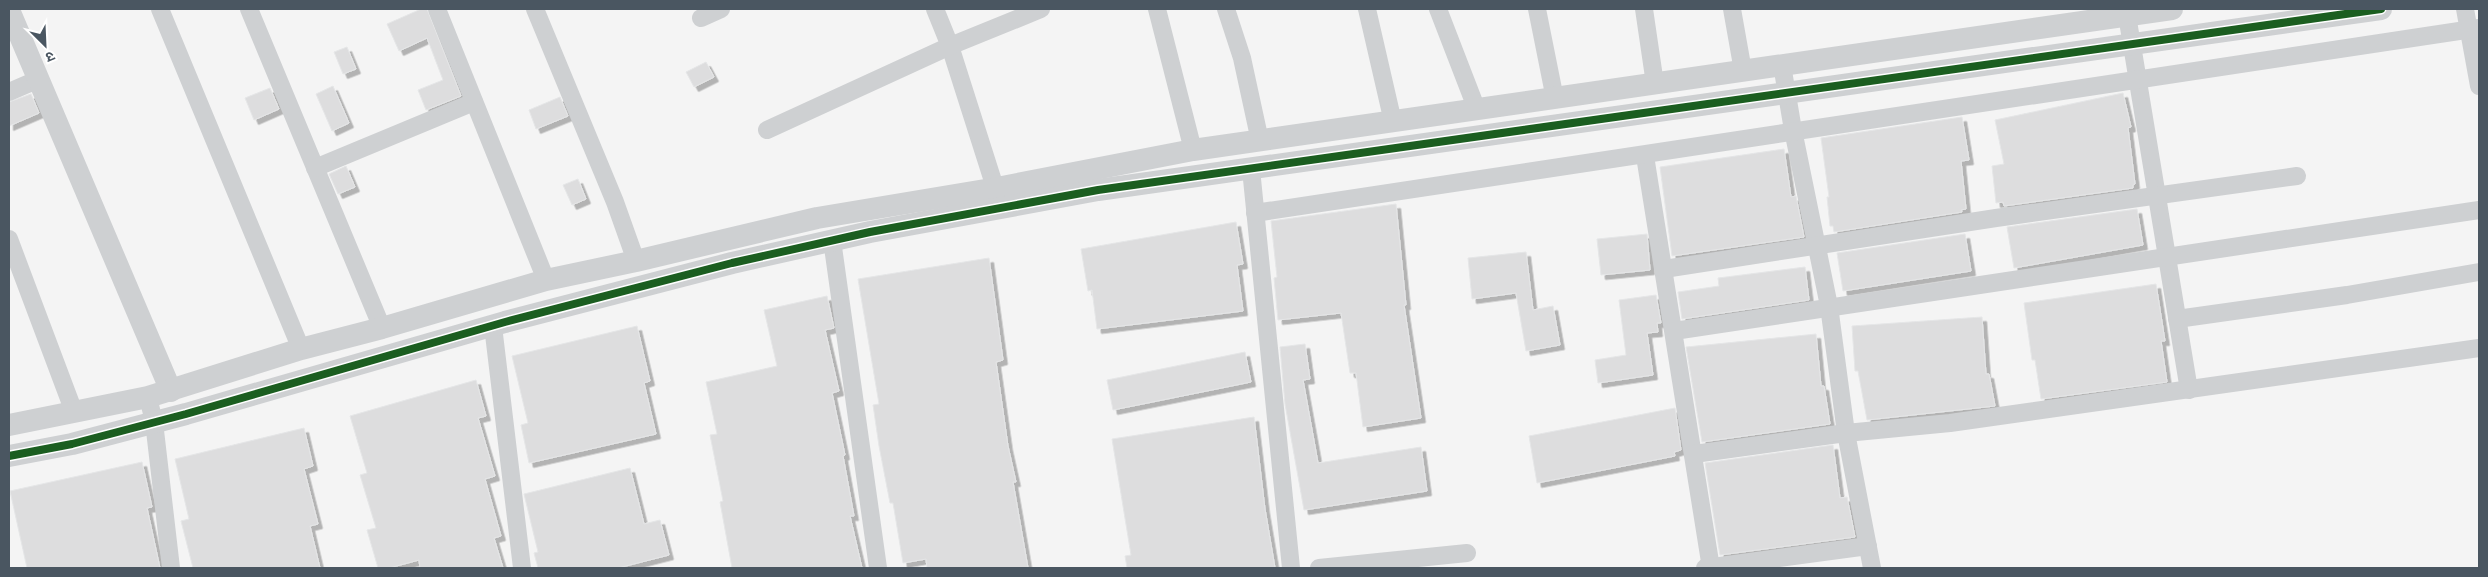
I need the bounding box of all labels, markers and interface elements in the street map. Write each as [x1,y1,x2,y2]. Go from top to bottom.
north arrow [20,20,70,70]
text: उ [43,48,57,66]

